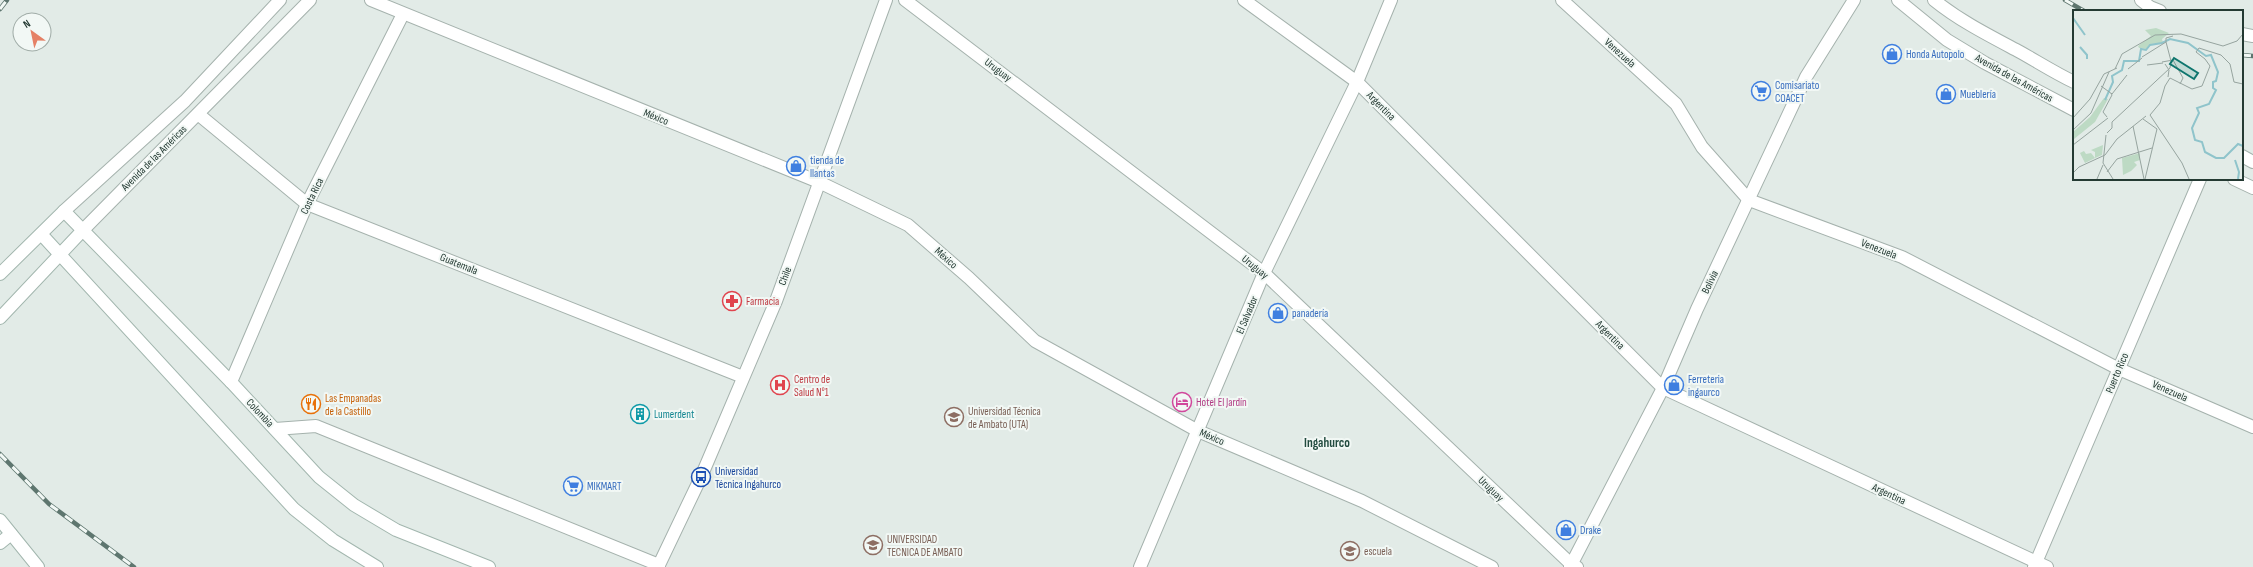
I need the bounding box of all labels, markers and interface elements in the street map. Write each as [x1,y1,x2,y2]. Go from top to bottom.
inset map [2073,10,2243,180]
north arrow [12,12,52,52]
text: N [21,17,33,31]
street label: Venezuela [1602,36,1638,70]
shop icon: Honda Autopolo [1881,43,1903,65]
place label: Honda Autopolo [1906,48,1965,61]
street label: Avenida de las Américas [1972,51,2055,105]
street label: Uruguay [982,56,1015,85]
place label: Comisariato COACET [1775,79,1820,105]
supermarket icon: Comisariato COACET [1750,80,1772,102]
shop icon: Mueblería [1935,83,1957,105]
street label: Argentina [1363,88,1398,123]
place label: Mueblería [1960,88,1996,101]
street label: México [642,106,671,128]
street label: Avenida de las Américas [118,123,189,194]
place label: tienda de llantas [810,154,844,180]
shop icon: tienda de llantas [785,155,807,177]
street label: Costa Rica [298,176,326,216]
street label: Venezuela [1859,236,1899,262]
street label: México [932,245,960,272]
street label: Guatemala [438,251,480,277]
street label: Uruguay [1239,252,1272,282]
street label: Chile [776,265,794,287]
street label: Bolivia [1699,268,1721,296]
pharmacy icon: Farmacia [721,290,743,312]
street label: El Salvador [1233,294,1261,336]
place label: Farmacia [746,295,779,308]
shop icon: panadería [1267,302,1289,324]
place label: panadería [1292,307,1328,320]
street label: Argentina [1592,317,1627,352]
street label: Puerto Rico [2103,350,2131,395]
place label: Centro de Salud N°1 [794,373,830,399]
place label: Ferreteria ingaurco [1688,373,1724,399]
hospital icon: Centro de Salud N°1 [769,374,791,396]
shop icon: Ferreteria ingaurco [1663,374,1685,396]
street label: Venezuela [2150,377,2190,405]
hotel icon: Hotel El Jardín [1171,391,1193,413]
place label: Las Empanadas de la Castillo [325,392,381,418]
restaurant icon: Las Empanadas de la Castillo [300,393,322,415]
street label: Colombia [244,396,276,430]
place label: Hotel El Jardín [1196,396,1247,409]
building icon: Lumerdent [629,403,651,425]
place label: Universidad Técnica de Ambato (UTA) [968,405,1041,431]
school or university icon: Universidad Técnica de Ambato (UTA) [943,406,965,428]
place label: Lumerdent [654,408,695,421]
street label: México [1198,426,1227,448]
district label: Ingahurco [1304,435,1350,451]
place label: Universidad Técnica Ingahurco [715,465,782,491]
bus stop icon: Universidad Técnica Ingahurco [690,466,712,488]
street label: Uruguay [1475,474,1507,505]
supermarket icon: MIKMART [562,475,584,497]
place label: MIKMART [587,480,622,493]
street label: Argentina [1869,480,1908,507]
shop icon: Drake [1555,519,1577,541]
place label: Drake [1580,524,1601,537]
place label: UNIVERSIDAD TECNICA DE AMBATO [887,533,963,559]
school or university icon: UNIVERSIDAD TECNICA DE AMBATO [862,534,884,556]
school or university icon: escuela [1339,540,1361,562]
place label: escuela [1364,545,1392,558]

